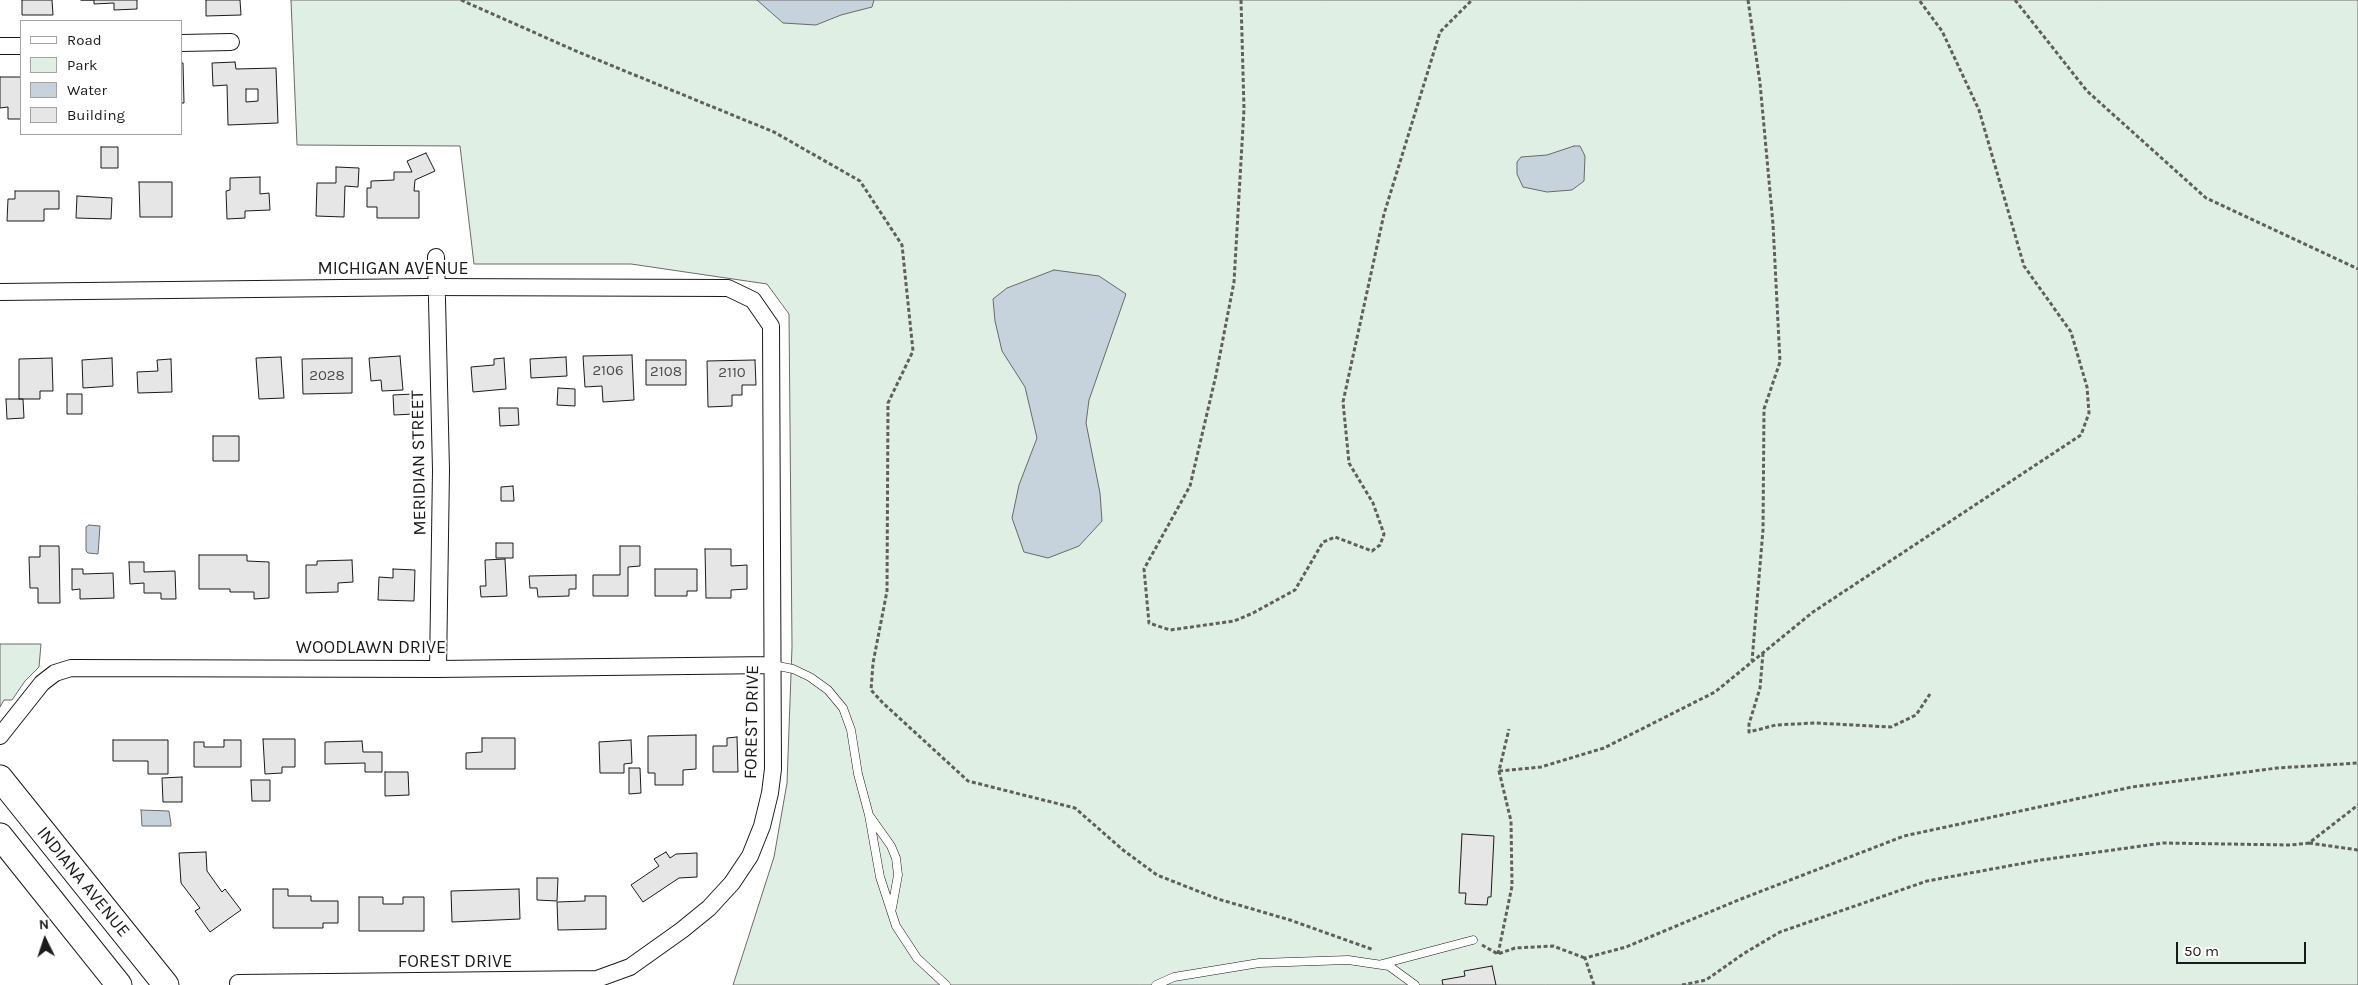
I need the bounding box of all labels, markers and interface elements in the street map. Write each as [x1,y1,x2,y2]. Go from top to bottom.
legend [20,20,182,135]
text: Road [67,31,102,49]
text: Park [67,56,97,74]
text: Water [67,81,107,99]
text: Building [67,106,125,124]
street label: MICHIGAN AVENUE [317,258,469,280]
house number: 2106 [592,362,624,380]
house number: 2108 [650,363,682,381]
house number: 2110 [718,364,746,382]
house number: 2028 [309,367,345,385]
street label: MERIDIAN STREET [407,390,431,536]
street label: WOODLAWN DRIVE [296,637,446,659]
street label: FOREST DRIVE [740,665,764,779]
street label: INDIANA AVENUE [32,822,134,942]
north arrow [20,915,70,965]
scale bar [2178,932,2308,964]
text: 50 m [2184,942,2219,960]
street label: FOREST DRIVE [398,951,512,973]

